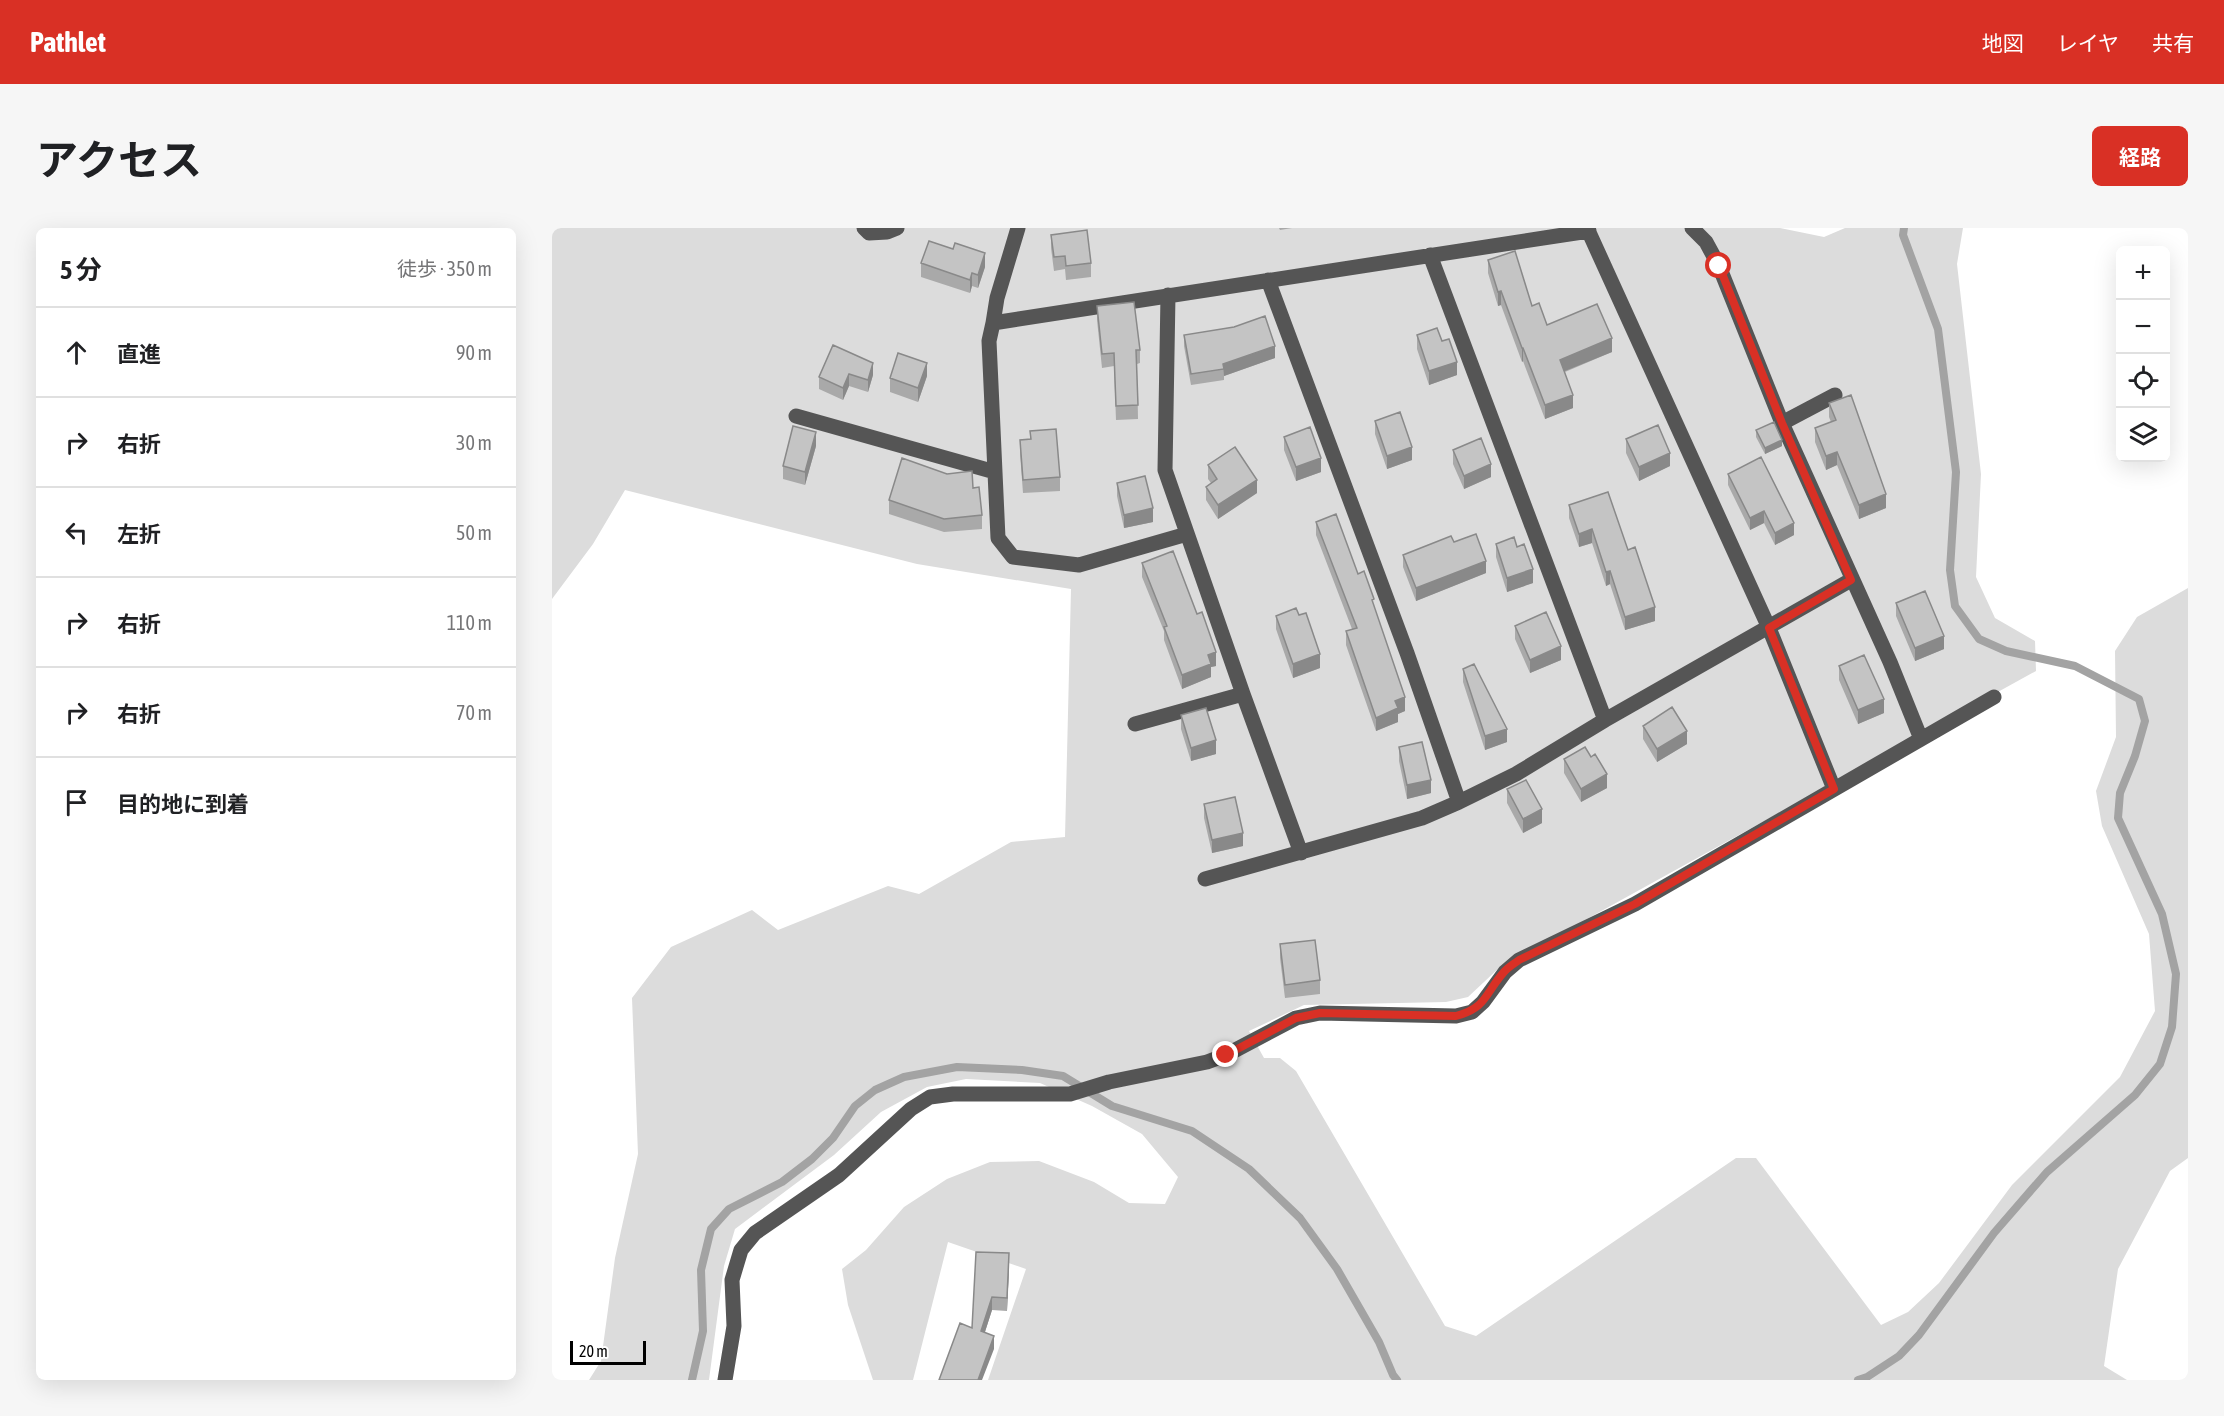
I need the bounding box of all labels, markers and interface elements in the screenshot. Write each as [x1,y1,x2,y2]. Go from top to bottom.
text: Pathlet [30,26,106,58]
text: 地図 [1982,31,2024,55]
text: レイヤ [2057,31,2119,55]
text: 共有 [2152,31,2194,55]
button: 経路 [2092,126,2188,186]
text: アクセス [36,136,202,184]
map controls [2116,246,2170,462]
button: + [2116,246,2170,300]
route start [1705,252,1731,278]
text: 5 分 [60,255,102,285]
text: 徒歩 · 350 m [397,257,492,280]
button: − [2116,300,2170,354]
icon: ahead [60,336,93,369]
text: 直進 [117,341,161,367]
text: 90 m [456,341,492,364]
button: locate [2116,354,2170,408]
button: layers [2116,408,2170,462]
icon: right [60,426,93,459]
text: 右折 [117,431,161,457]
text: 30 m [456,431,492,454]
icon: left [60,516,93,549]
text: 左折 [117,521,161,547]
text: 50 m [456,521,492,544]
icon: right [60,606,93,639]
text: 右折 [117,611,161,637]
text: 110 m [447,611,492,634]
icon: right [60,696,93,729]
text: 右折 [117,701,161,727]
text: 70 m [456,701,492,724]
icon: arrive [60,786,93,819]
text: 目的地に到着 [117,791,249,817]
route end [1212,1041,1238,1067]
scale bar [570,1338,646,1366]
text: 20 m [579,1342,608,1360]

